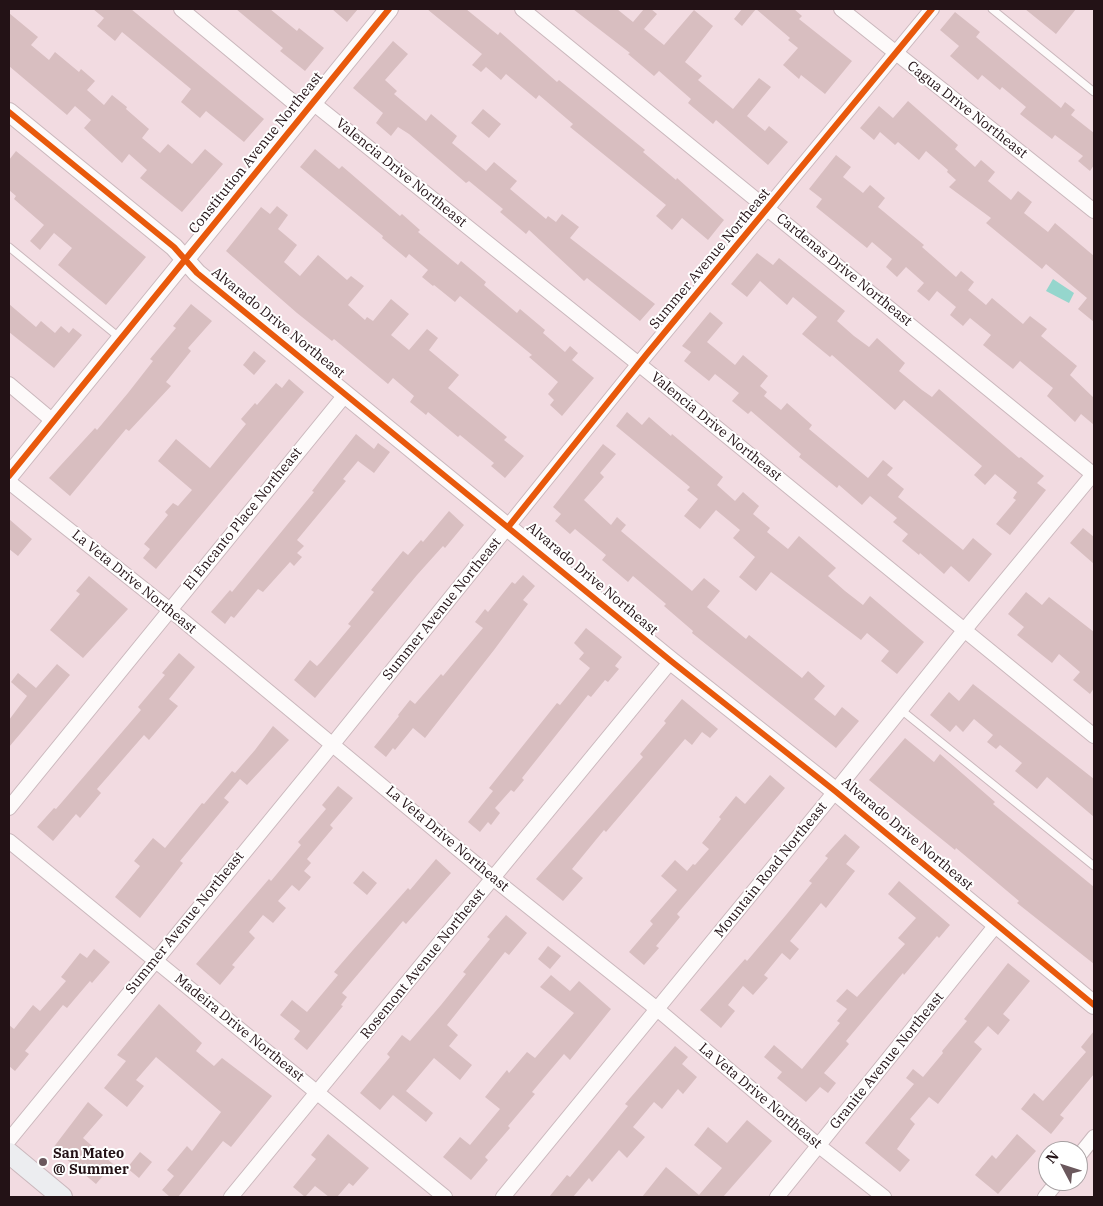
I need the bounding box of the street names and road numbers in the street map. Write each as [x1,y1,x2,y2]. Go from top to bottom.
street label: Cagua Drive Northeast [904,58,1030,162]
street label: Constitution Avenue Northeast [186,69,326,237]
street label: Valencia Drive Northeast [332,115,470,231]
street label: Summer Avenue Northeast [646,185,774,333]
street label: Cardenas Drive Northeast [773,210,915,330]
street label: Alvarado Drive Northeast [208,264,348,382]
street label: Valencia Drive Northeast [647,369,785,485]
street label: El Encanto Place Northeast [180,444,306,594]
street label: Alvarado Drive Northeast [523,519,661,639]
street label: La Veta Drive Northeast [68,527,200,637]
street label: Summer Avenue Northeast [379,534,505,684]
street label: Alvarado Drive Northeast [838,774,976,894]
street label: La Veta Drive Northeast [382,783,512,895]
street label: Mountain Road Northeast [711,799,831,941]
street label: Summer Avenue Northeast [122,848,248,998]
street label: Rosemont Avenue Northeast [357,886,489,1042]
street label: Madeira Drive Northeast [171,971,307,1085]
street label: Granite Avenue Northeast [827,989,947,1133]
street label: La Veta Drive Northeast [695,1040,825,1152]

